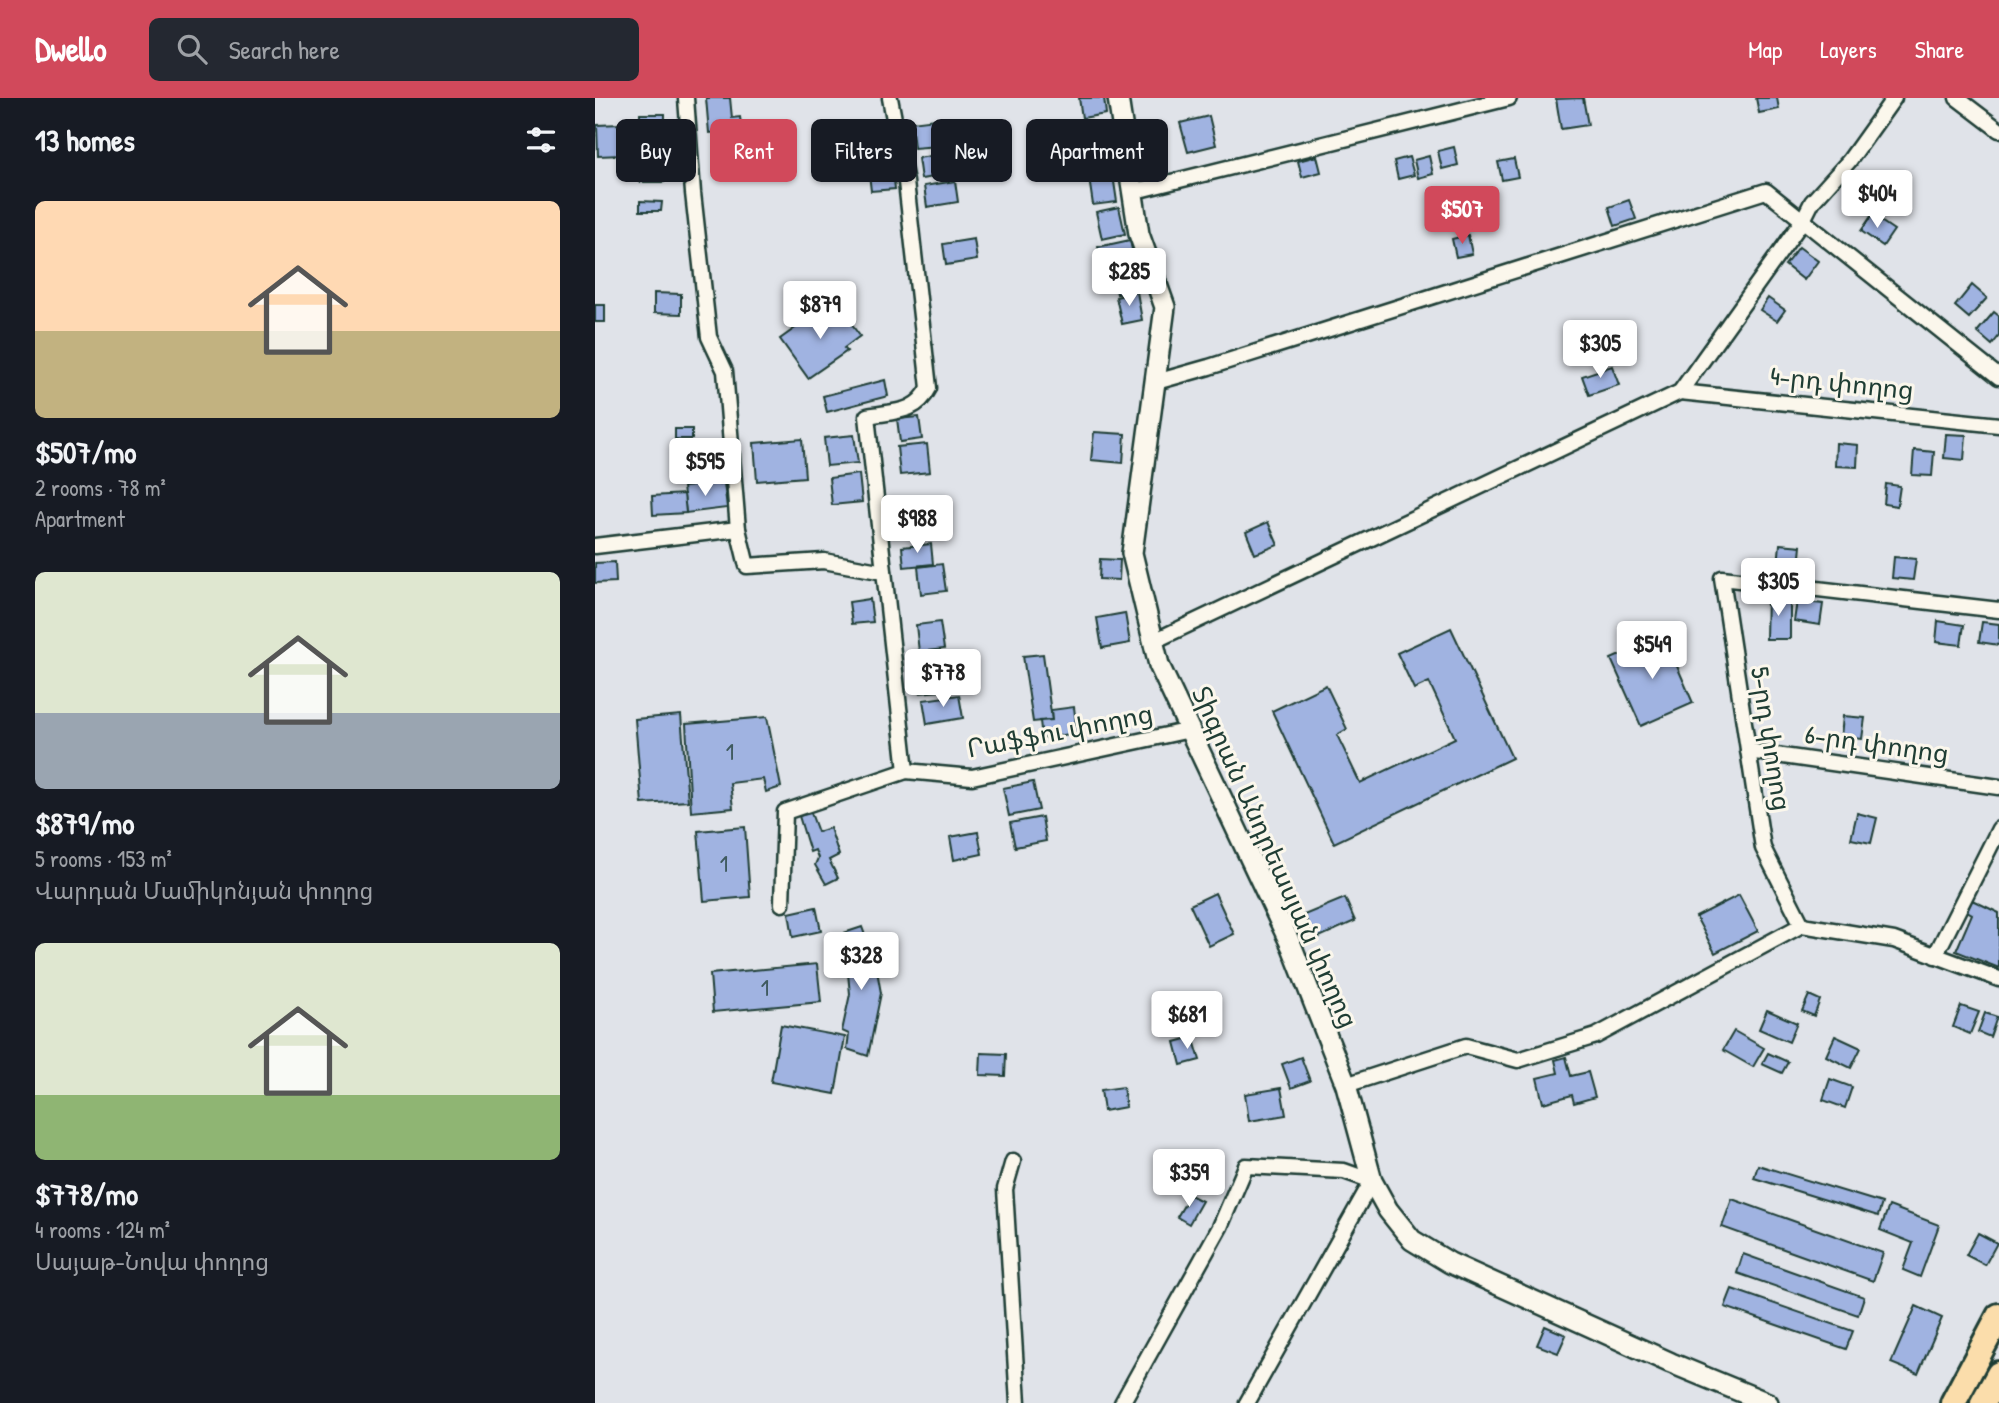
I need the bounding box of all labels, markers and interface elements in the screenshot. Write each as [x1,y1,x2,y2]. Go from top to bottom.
search box [149,18,639,81]
text: Dwello [35,27,107,71]
icon: search [173,30,211,68]
text: Search here [229,32,340,67]
text: Map [1748,33,1782,65]
text: Layers [1820,33,1877,65]
text: Share [1915,33,1964,65]
chip: Buy [616,119,696,182]
chip: Rent [710,119,797,182]
chip: Filters [811,119,917,182]
chip: New [931,119,1012,182]
chip: Apartment [1026,119,1168,182]
text: 13 homes [35,120,135,160]
icon: filters [522,121,560,159]
pin: $404 [1836,170,1918,230]
text: $404 [1857,177,1897,208]
pin: $507 [1421,186,1503,246]
text: $507 [1440,193,1484,224]
icon: home [235,247,361,373]
pin: $285 [1088,248,1170,308]
text: $285 [1108,255,1150,286]
pin: $879 [779,282,861,341]
text: $879 [799,288,841,319]
pin: $305 [1559,320,1641,380]
text: $305 [1579,327,1621,358]
street label: 4-րդ փողոց [1769,358,1916,407]
text: $507/mo [35,432,136,472]
pin: $595 [664,438,746,498]
text: $595 [685,445,725,476]
text: 2 rooms · 78 m² [35,472,166,503]
pin: $988 [876,496,958,555]
text: $988 [897,502,937,533]
text: Apartment [35,503,125,534]
pin: $305 [1737,559,1819,618]
text: $305 [1757,565,1799,596]
icon: home [235,617,361,743]
pin: $549 [1611,622,1693,681]
text: $549 [1633,628,1671,659]
pin: $778 [902,650,984,709]
text: $778 [921,656,965,687]
street label: 5-րդ փողոց [1743,664,1800,813]
street label: Տիգրան Անդրեասյան փողոց [1184,680,1367,1033]
street label: Րաֆֆու փողոց [964,695,1156,766]
street label: 6-րդ փողոց [1803,716,1951,771]
house number: 1 [726,736,734,767]
text: $879/mo [35,803,134,843]
text: 5 rooms · 153 m² [35,843,172,874]
house number: 1 [720,848,728,879]
text: Վարդան Մամիկոնյան փողոց [35,875,373,906]
pin: $328 [820,932,902,992]
text: $328 [840,939,882,970]
house number: 1 [761,972,769,1003]
icon: home [235,988,361,1114]
pin: $681 [1146,992,1228,1051]
text: $681 [1167,998,1207,1029]
pin: $359 [1148,1150,1230,1209]
text: $359 [1169,1156,1209,1187]
text: $778/mo [35,1174,138,1214]
text: 4 rooms · 124 m² [35,1214,170,1245]
text: Սայաթ-Նովա փողոց [35,1246,269,1277]

